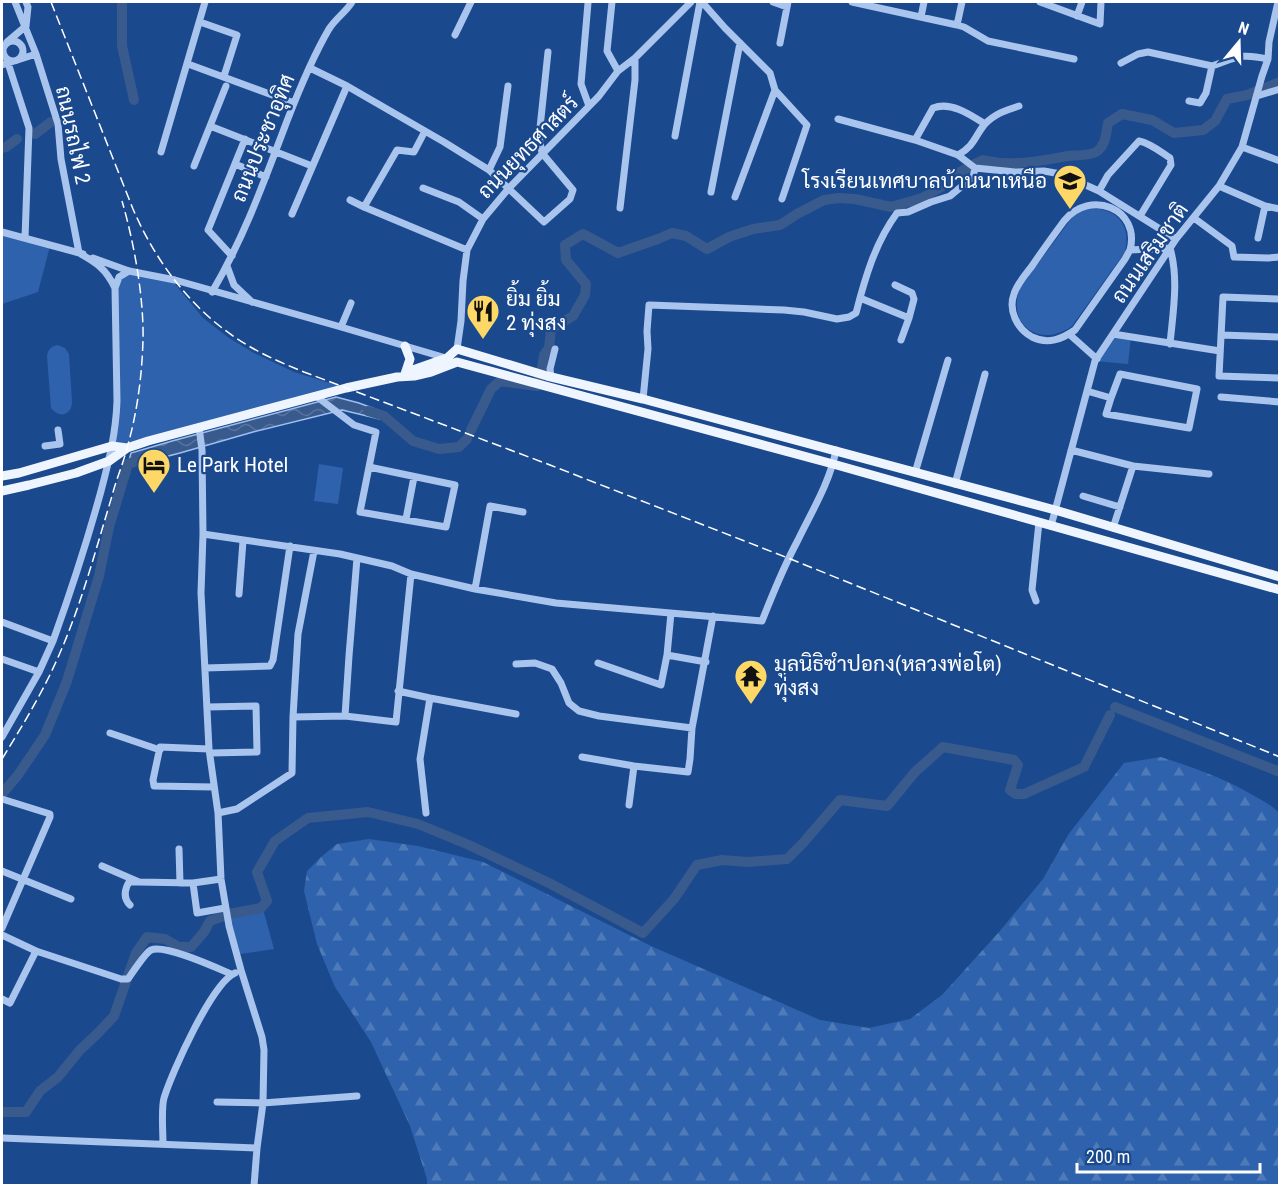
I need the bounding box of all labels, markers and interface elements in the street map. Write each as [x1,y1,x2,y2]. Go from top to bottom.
north arrow [1209,12,1269,72]
text: N [1236,18,1251,39]
street label: ถนนประชาอุทิศ [226,71,301,206]
street label: ถนนรถไฟ 2 [51,83,96,186]
street label: ถนนยุทธศาสตร์ [471,89,585,205]
school or university icon: โรงเรียนเทศบาลบ้านนาเหนือ [1052,163,1088,210]
place label: โรงเรียนเทศบาลบ้านนาเหนือ [801,167,1047,193]
street label: ถนนเสริมชาติ [1107,198,1193,308]
place label: ยิ้ม ยิ้ม 2 ทุ่งสง [506,280,566,337]
restaurant icon: ยิ้ม ยิ้ม 2 ทุ่งสง [465,293,501,340]
hotel icon: Le Park Hotel [136,447,172,494]
place label: Le Park Hotel [177,453,288,477]
place label: มูลนิธิซำปอกง(หลวงพ่อโต) ทุ่งสง [774,651,1002,702]
temple icon: มูลนิธิซำปอกง(หลวงพ่อโต) ทุ่งสง [733,658,769,705]
scale bar [1077,1136,1260,1174]
text: 200 m [1086,1146,1130,1167]

